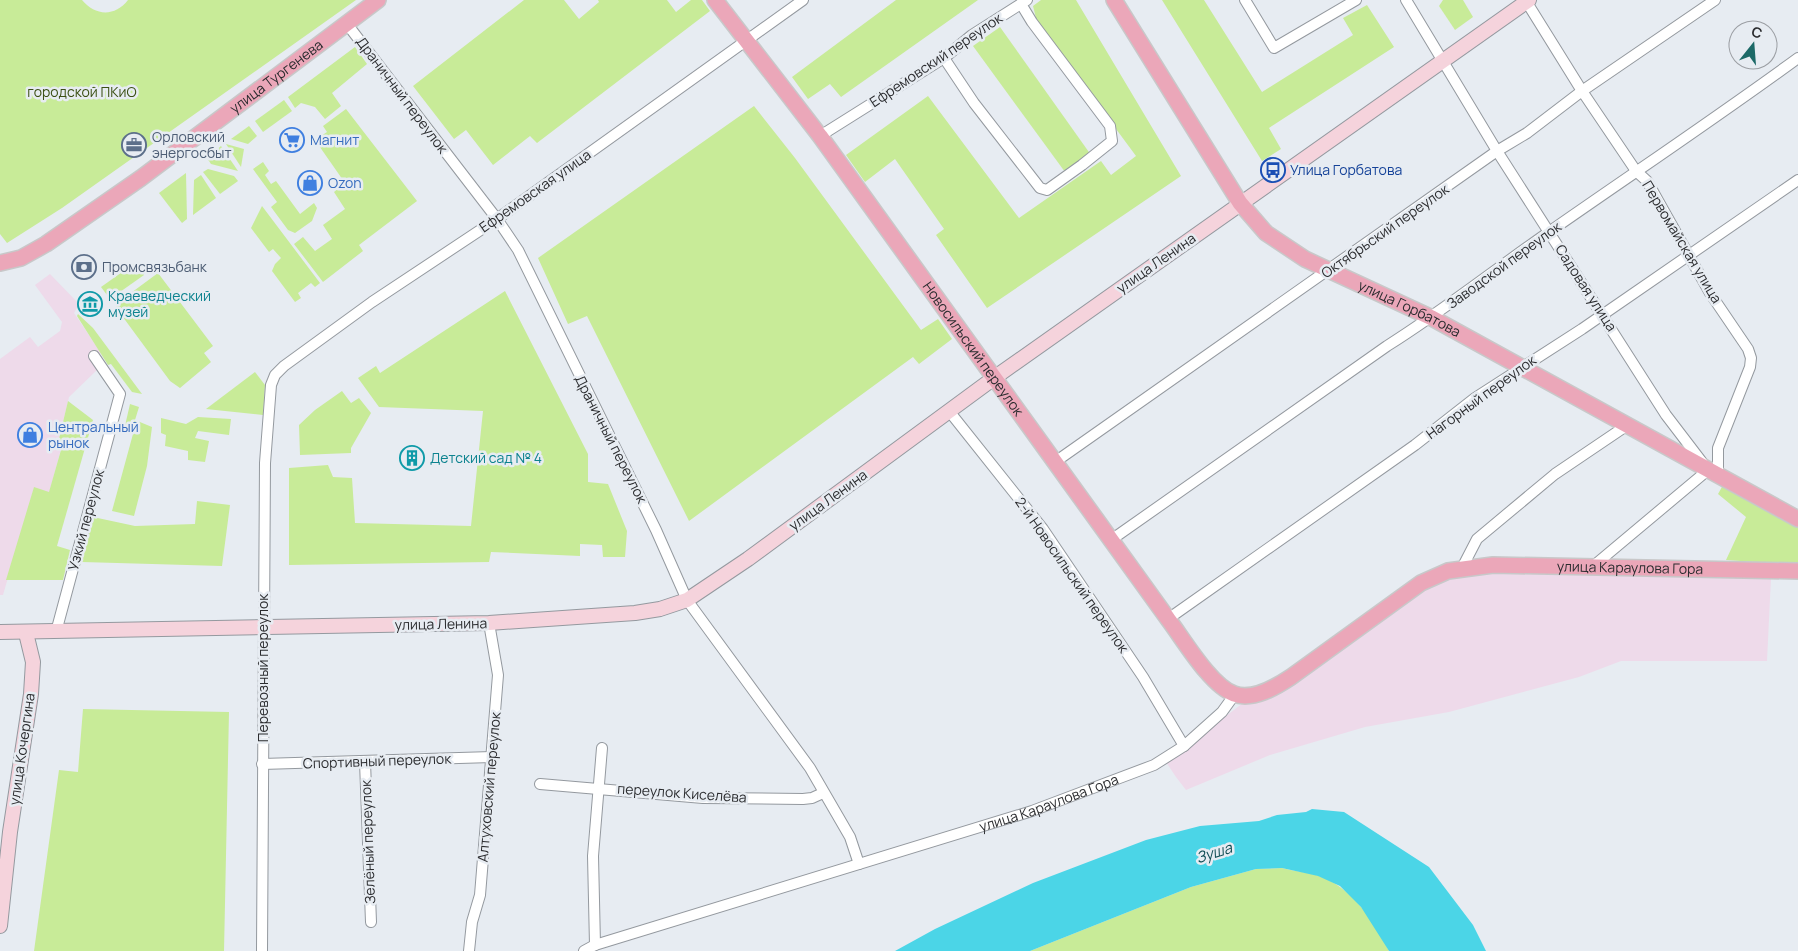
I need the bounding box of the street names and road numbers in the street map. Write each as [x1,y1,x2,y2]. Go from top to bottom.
street label: Ефремовский переулок [866,7,1007,111]
street label: Драничный переулок [352,32,453,158]
street label: улица Тургенева [225,35,326,117]
street label: Ефремовская улица [475,145,594,236]
street label: Первомайская улица [1638,177,1727,307]
street label: Октябрьский переулок [1317,179,1453,282]
street label: Заводской переулок [1443,216,1565,312]
street label: улица Ленина [1112,228,1199,297]
street label: Садовая улица [1551,241,1622,335]
street label: улица Горбатова [1355,275,1464,341]
street label: Новосильский переулок [919,277,1029,420]
street label: Нагорный переулок [1422,350,1540,443]
street label: Драничный переулок [571,371,653,507]
street label: улица Ленина [785,465,871,535]
street label: Узкий переулок [63,466,108,573]
street label: 2-й Новосильский переулок [1011,493,1134,657]
street label: улица Караулова Гора [1557,556,1703,578]
street label: Перевозный переулок [253,593,272,742]
street label: улица Ленина [395,613,487,634]
street label: улица Кочергина [4,692,39,806]
street label: Алтуховский переулок [472,710,505,863]
street label: Спортивный переулок [302,748,453,773]
street label: улица Караулова Гора [977,769,1121,836]
street label: Зелёный переулок [356,779,379,904]
street label: переулок Киселёва [617,779,747,806]

